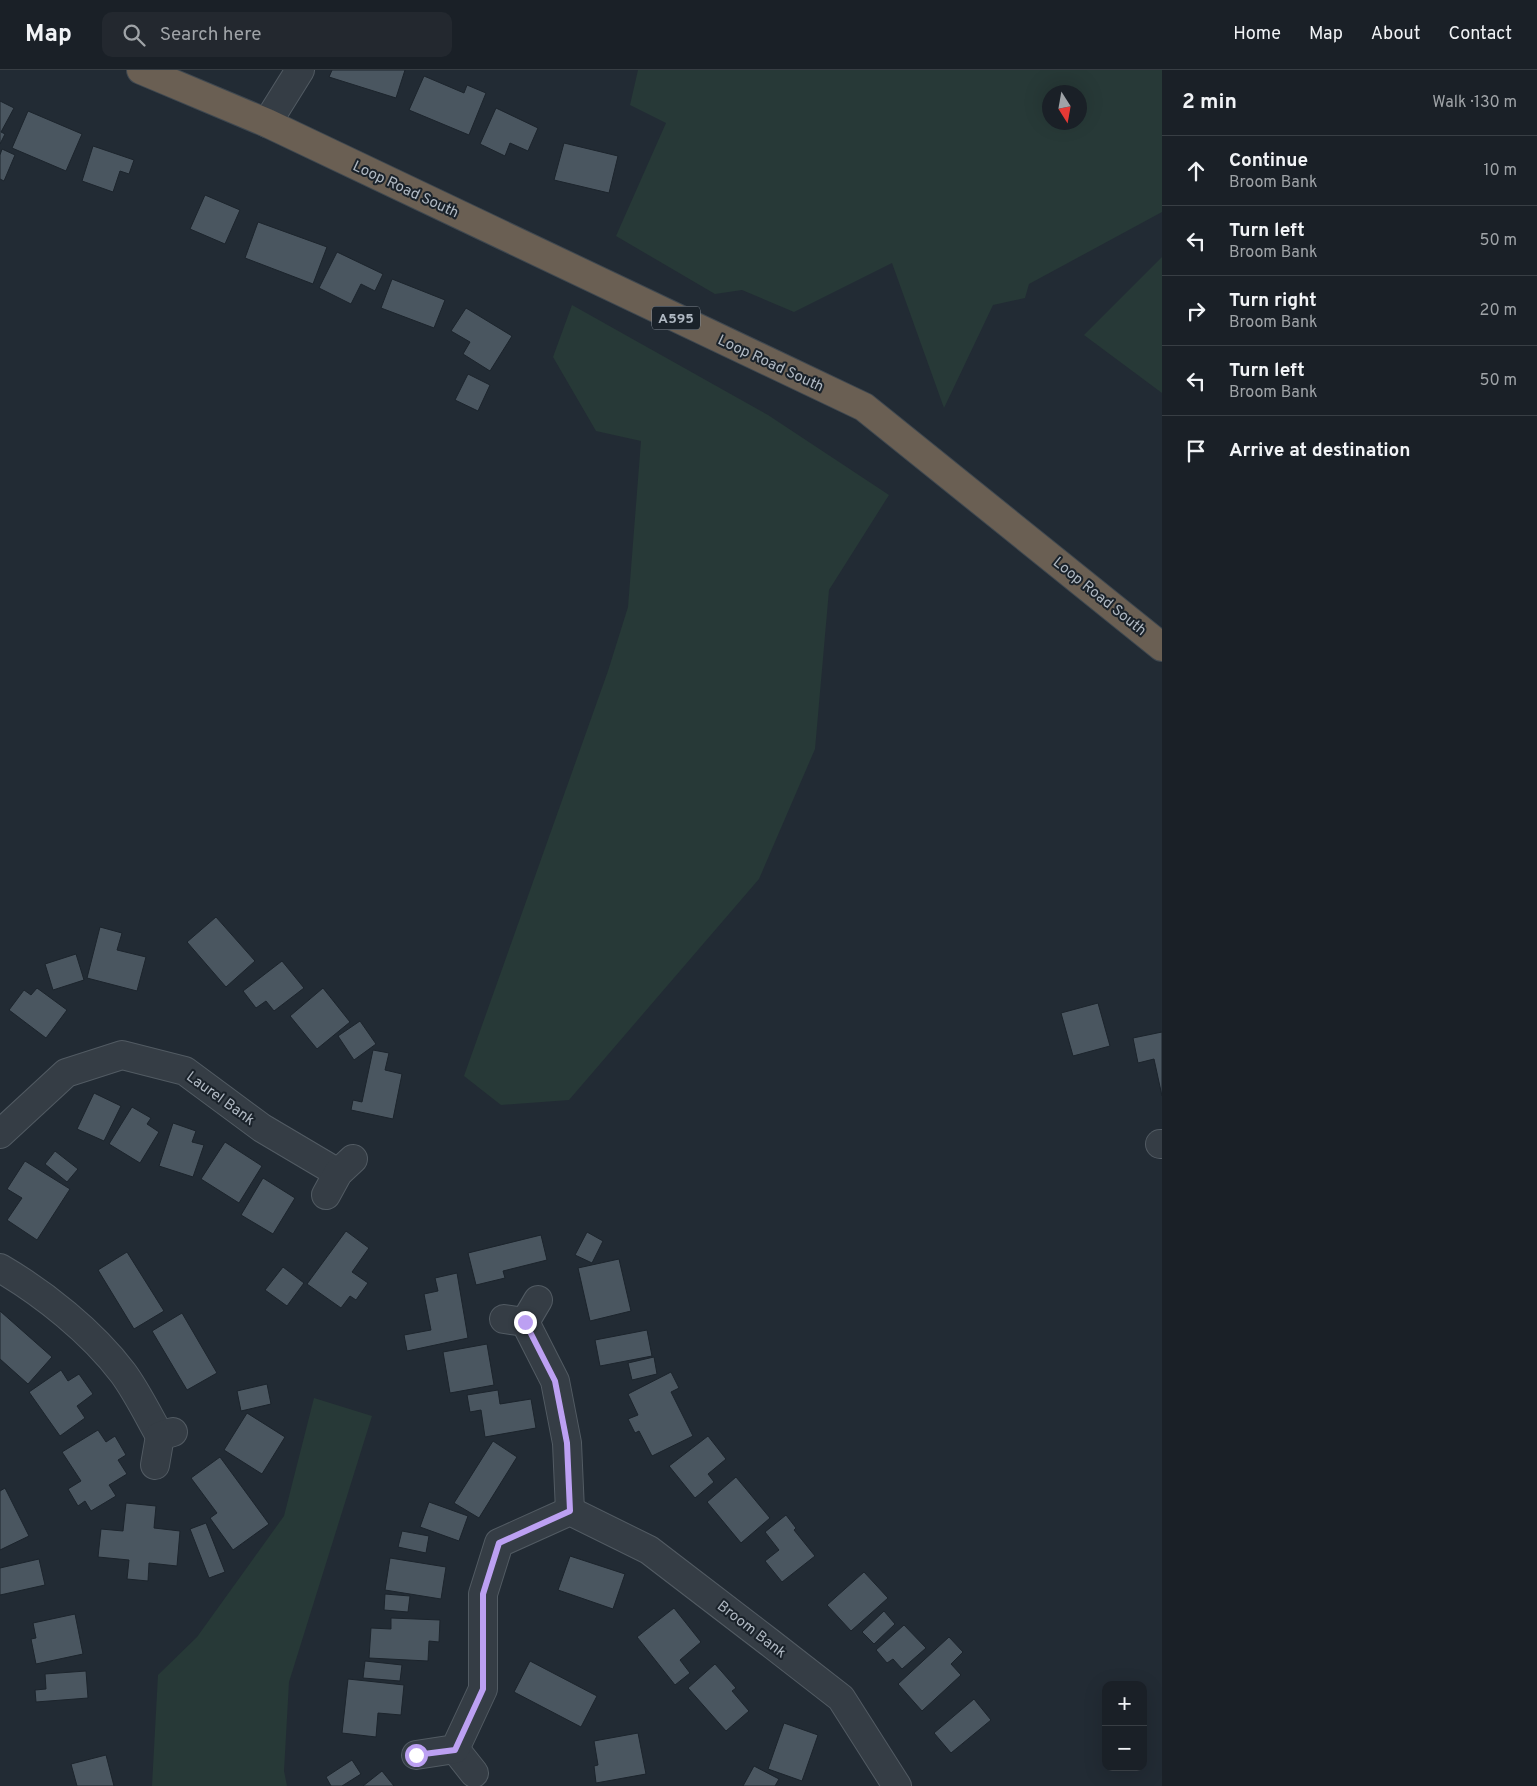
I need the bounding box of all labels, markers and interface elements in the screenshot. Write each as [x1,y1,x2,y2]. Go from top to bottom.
search box [102,12,452,57]
text: Map [25,20,72,50]
icon: search [120,21,148,49]
text: Search here [160,23,261,47]
text: Home [1233,23,1281,46]
text: Map [1309,23,1343,46]
text: About [1371,23,1420,46]
text: Contact [1448,23,1512,46]
north arrow [1042,85,1087,130]
text: 2 min [1182,89,1237,116]
text: Walk · 130 m [1432,93,1517,113]
text: Continue [1229,149,1308,173]
street label: Loop Road South [349,157,461,223]
icon: ahead [1182,157,1210,185]
text: 10 m [1483,161,1517,181]
text: Broom Bank [1229,173,1317,193]
text: Turn left [1229,219,1305,243]
icon: left [1182,227,1210,255]
text: 50 m [1480,231,1517,251]
text: Broom Bank [1229,243,1317,263]
text: Turn right [1229,289,1317,313]
icon: right [1182,297,1210,325]
text: 20 m [1480,301,1517,321]
road number: A595 [652,307,700,330]
text: Broom Bank [1229,313,1317,333]
street label: Loop Road South [714,331,826,397]
text: Turn left [1229,359,1305,383]
icon: left [1182,367,1210,395]
text: 50 m [1480,371,1517,391]
text: Broom Bank [1229,383,1317,403]
icon: arrive [1182,437,1210,465]
text: Arrive at destination [1229,439,1410,463]
street label: Loop Road South [1048,554,1150,641]
street label: Laurel Bank [182,1068,258,1131]
route end [514,1311,537,1334]
street label: Broom Bank [713,1597,790,1663]
map controls [1102,1681,1147,1771]
button: + [1102,1681,1147,1726]
button: − [1102,1726,1147,1771]
route start [405,1744,428,1767]

